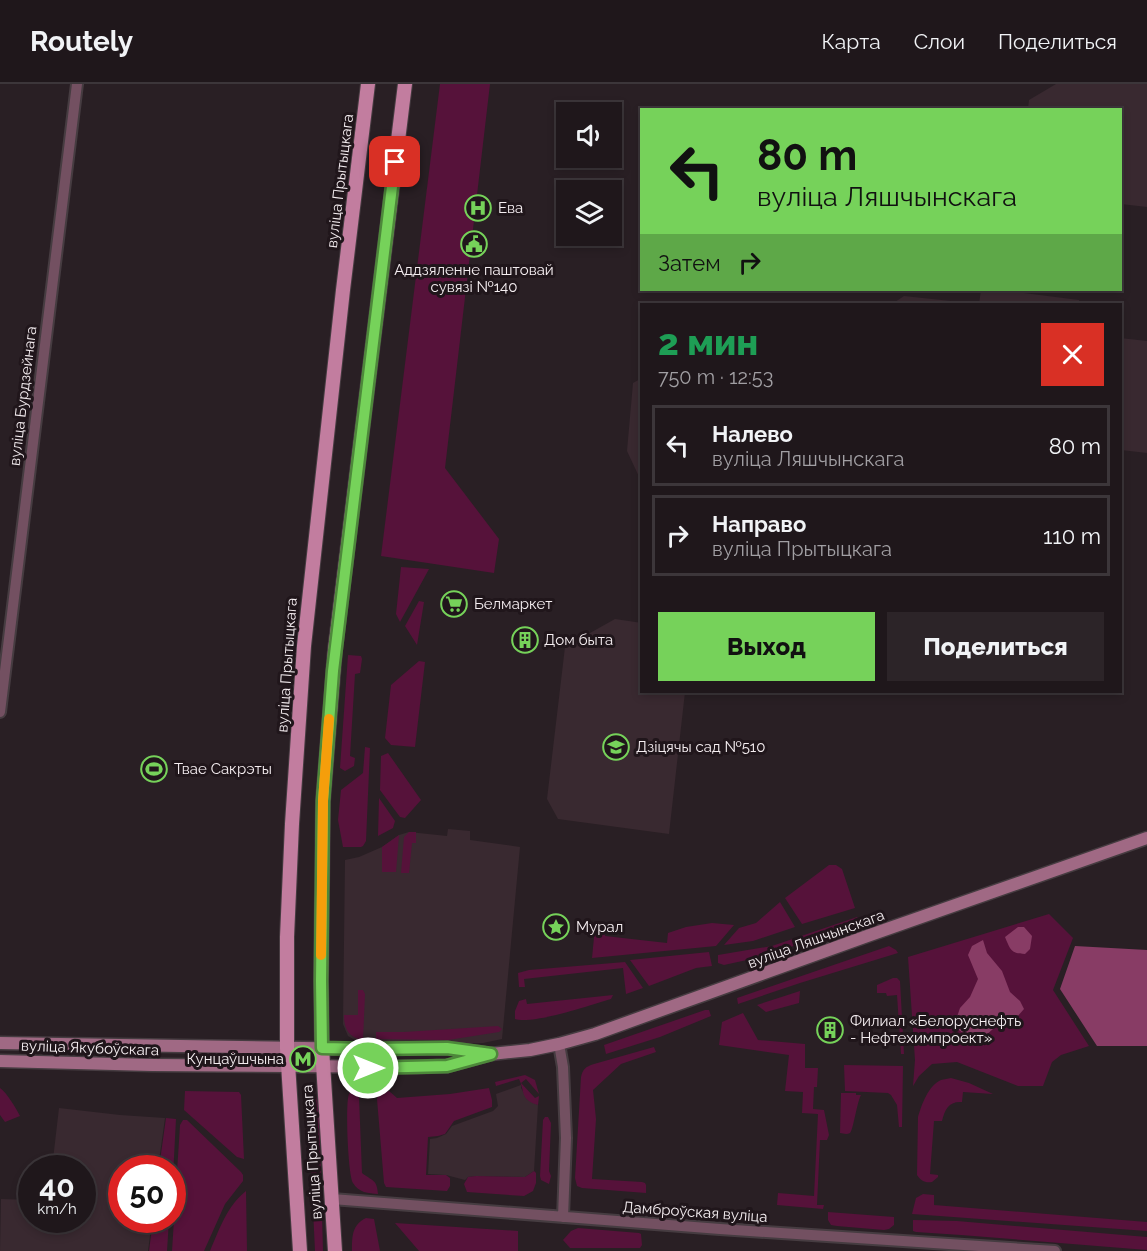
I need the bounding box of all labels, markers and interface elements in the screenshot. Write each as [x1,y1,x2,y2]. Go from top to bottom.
text: Routely [30,25,133,58]
text: Карта [822,29,881,54]
text: Слои [914,29,965,54]
text: Поделиться [998,29,1117,54]
map controls [556,102,622,246]
button: sound [556,102,622,168]
street label: вуліца Прытыцкага [323,113,357,249]
text: 80 m [757,131,857,180]
icon: left [658,132,736,210]
pin [369,136,420,187]
icon: arrive [378,145,411,178]
button: layers [556,180,622,246]
text: вуліца Ляшчынскага [757,181,1017,212]
hospital icon: Ева [463,193,493,223]
place label: Ева [498,199,523,217]
public building icon: Аддзяленне паштовай сувязі №140 [459,229,489,259]
icon: right [733,246,766,279]
text: Затем [658,250,721,276]
place label: Аддзяленне паштовай сувязі №140 [394,261,554,296]
text: 2 мин [658,321,758,363]
button: close [1041,323,1104,386]
street label: вуліца Бурдзейнага [6,325,40,467]
text: 750 m · 12:53 [658,365,773,389]
text: Налево [712,421,793,447]
icon: left [661,429,694,462]
text: 80 m [1049,433,1101,459]
text: вуліца Ляшчынскага [712,447,905,471]
text: Направо [712,511,806,537]
icon: right [661,519,694,552]
text: 110 m [1043,523,1101,549]
text: вуліца Прытыцкага [712,537,892,561]
supermarket icon: Белмаркет [439,589,469,619]
place label: Белмаркет [474,595,552,613]
street label: вуліца Прытыцкага [273,597,301,733]
button: Выход [658,612,875,681]
button: Поделиться [887,612,1104,681]
building icon: Дом быта [510,625,540,655]
place label: Дом быта [544,631,613,649]
school or university icon: Дзіцячы сад №510 [601,732,631,762]
place label: Дзіцячы сад №510 [636,738,765,756]
sports icon: Твае Сакрэты [139,754,169,784]
place label: Твае Сакрэты [174,760,272,778]
street label: вуліца Ляшчынскага [745,906,887,972]
place icon: Мурал [541,912,571,942]
place label: Мурал [576,918,623,936]
place label: Филиал «Белоруснефть - Нефтехимпроект» [850,1012,1021,1047]
building icon: Филиал «Белоруснефть - Нефтехимпроект» [815,1015,845,1045]
position arrow [336,1036,400,1100]
street label: вуліца Якубоўскага [21,1037,159,1059]
metro station icon: Кунцаўшчына [288,1044,318,1074]
place label: Кунцаўшчына [187,1050,284,1068]
street label: вуліца Прытыцкага [298,1084,326,1220]
speed limit sign: 50 [108,1155,186,1233]
text: 40 [39,1169,75,1204]
street label: Дамброўская вуліца [622,1198,768,1226]
text: km/h [37,1200,77,1218]

